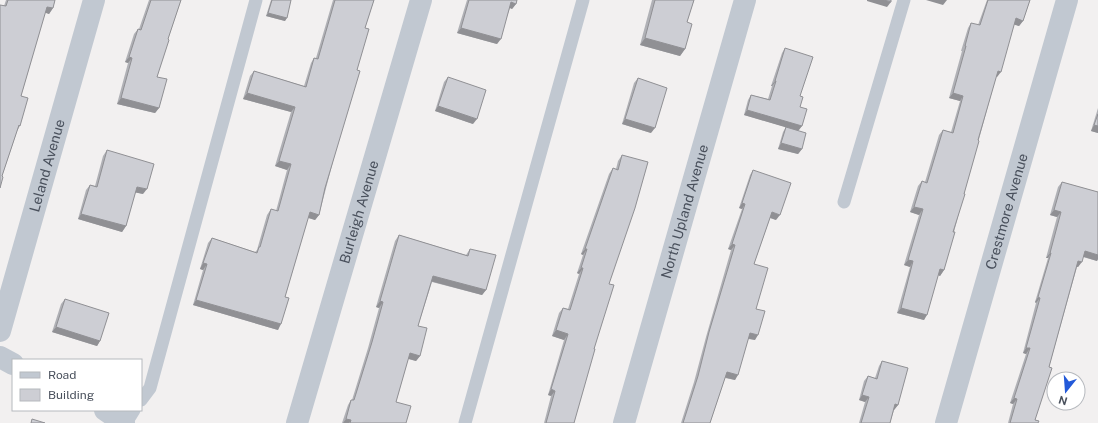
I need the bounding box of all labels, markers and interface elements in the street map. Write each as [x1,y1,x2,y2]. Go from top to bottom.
street label: Leland Avenue [26,117,68,214]
street label: North Upland Avenue [658,143,711,280]
street label: Crestmore Avenue [982,151,1031,271]
street label: Burleigh Avenue [336,158,382,265]
legend [12,359,142,411]
text: Road [48,368,76,382]
north arrow [1046,371,1086,411]
text: Building [48,388,94,402]
text: N [1057,394,1069,408]

